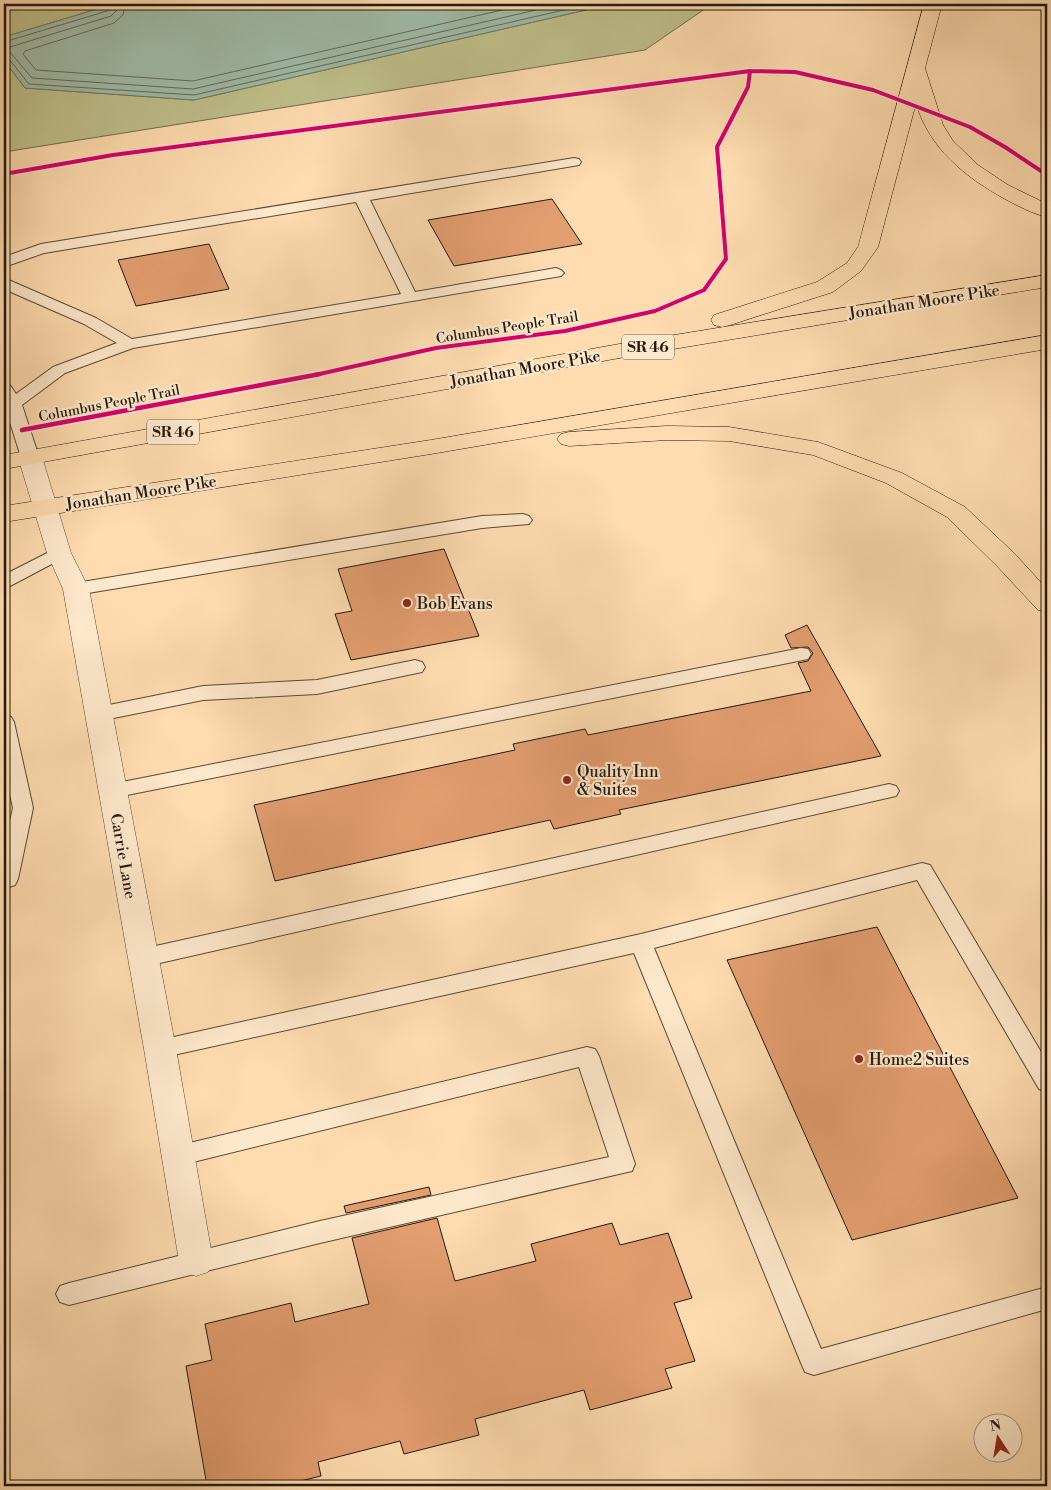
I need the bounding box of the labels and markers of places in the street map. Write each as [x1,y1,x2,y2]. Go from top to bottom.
place label: Bob Evans [416,594,493,614]
marker: Bob Evans [401,597,413,609]
place label: Quality Inn & Suites [577,762,659,800]
marker: Quality Inn & Suites [561,774,573,786]
place label: Home2 Suites [869,1050,969,1070]
marker: Home2 Suites [853,1053,865,1065]

